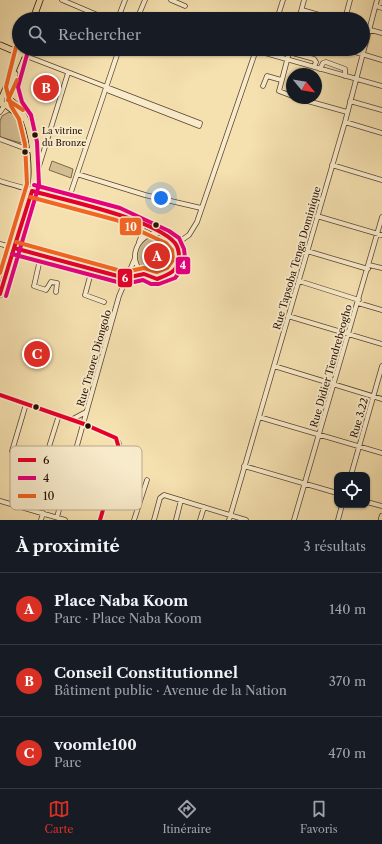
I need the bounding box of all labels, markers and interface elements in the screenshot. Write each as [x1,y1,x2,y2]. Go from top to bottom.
search box [12,12,370,56]
icon: search [26,23,48,45]
text: Rechercher [58,25,141,44]
north arrow [286,68,322,104]
pin: B [33,73,59,103]
place label: La vitrine du Bronze [42,125,86,148]
marker: La vitrine du Bronze [30,130,40,140]
unlabelled marker [20,147,30,157]
street label: Rue Tapsoba Tenga Dominique [270,184,324,331]
your location [151,188,171,208]
line badge: 10 [119,217,142,236]
text: 10 [125,220,137,234]
unlabelled marker [151,220,161,230]
pin: A [144,241,170,271]
line badge: 4 [175,256,191,275]
text: 4 [180,258,187,272]
line badge: 6 [117,268,133,288]
text: 6 [122,271,129,285]
street label: Rue Didier Tiendrebeogho [307,303,355,429]
street label: Rue Traore Diongolo [74,308,114,408]
pin: C [24,339,50,369]
street label: Rue 3.22 [347,396,371,440]
unlabelled marker [31,402,41,412]
unlabelled marker [83,421,93,431]
legend [10,446,142,510]
text: 6 [43,453,50,467]
text: 4 [43,471,49,485]
map controls [334,472,370,508]
button: locate [334,472,370,508]
text: 10 [43,489,55,503]
text: À proximité [16,536,120,556]
text: 3 résultats [304,538,366,554]
text: Place Naba Koom [54,591,188,610]
text: A [24,601,34,617]
text: 140 m [329,601,366,617]
text: Parc · Place Naba Koom [54,610,202,626]
text: Conseil Constitutionnel [54,663,238,682]
text: B [24,673,34,689]
text: 370 m [329,673,366,689]
text: Bâtiment public · Avenue de la Nation [54,682,287,698]
text: voomle100 [54,735,137,754]
text: C [24,745,34,761]
text: 470 m [328,745,366,761]
text: Parc [54,754,81,770]
tab: Carte [44,798,73,836]
tab: Itinéraire [162,798,211,836]
tab: Favoris [300,798,337,836]

